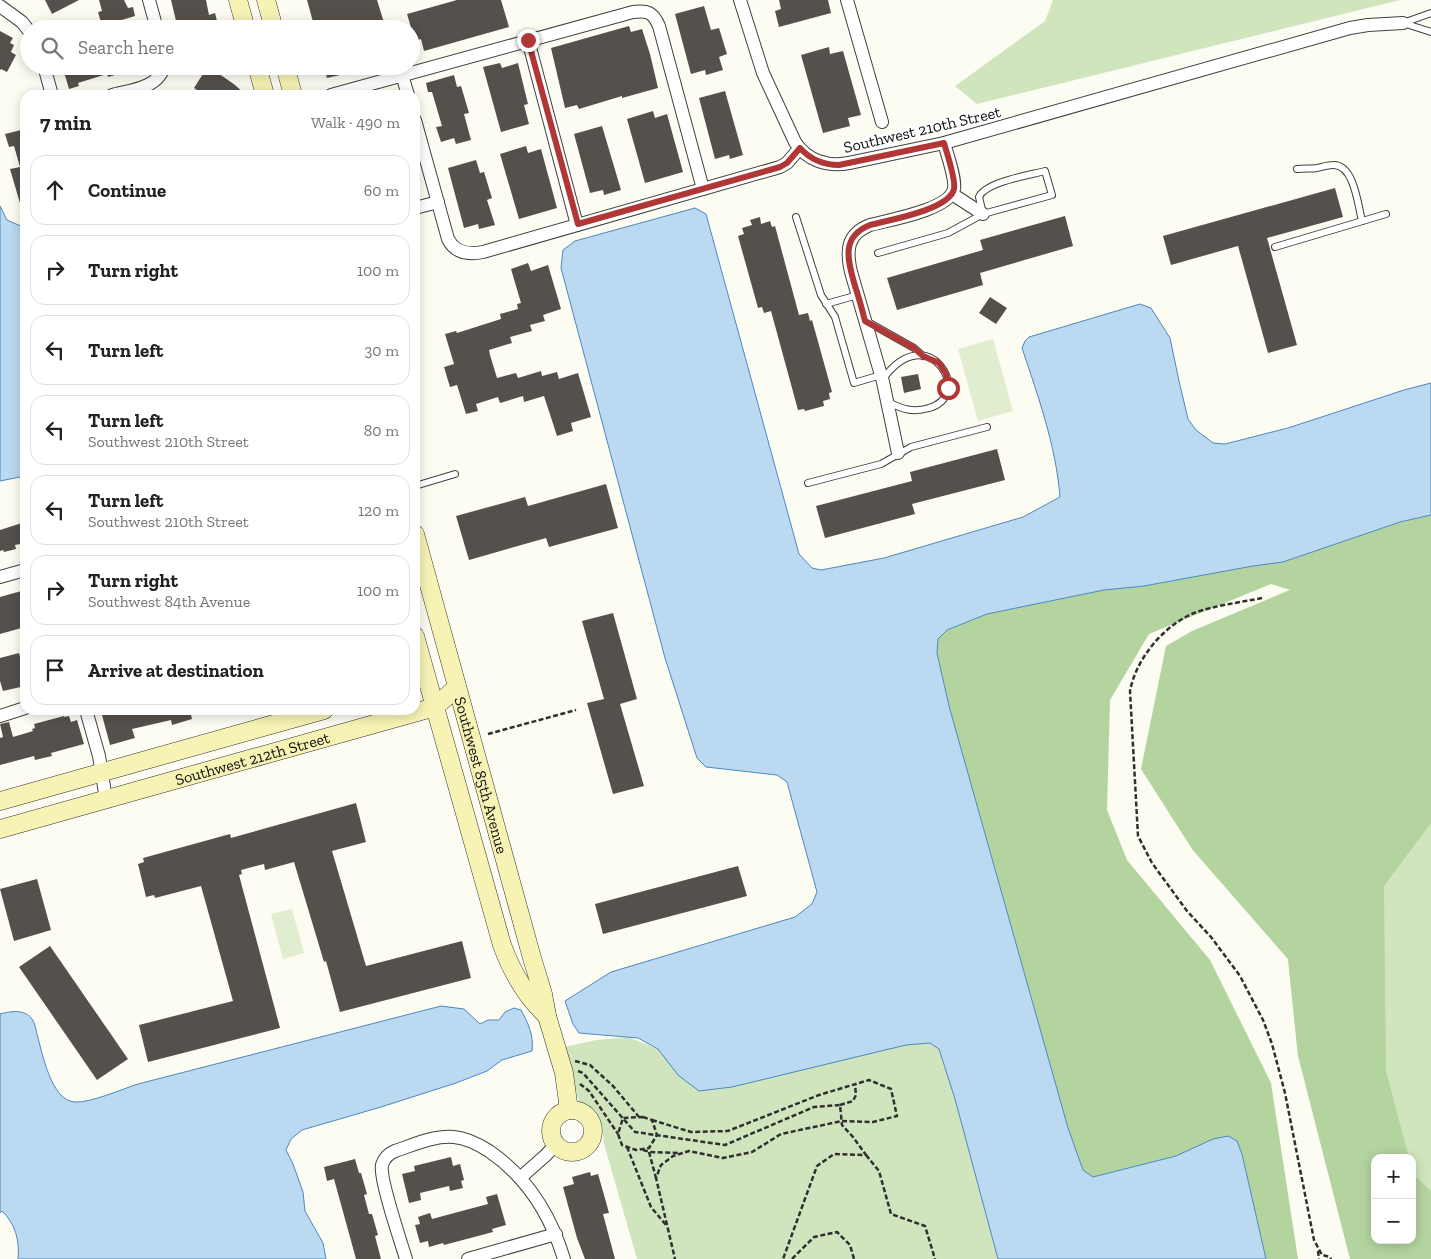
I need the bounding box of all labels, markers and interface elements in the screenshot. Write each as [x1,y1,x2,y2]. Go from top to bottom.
search box [20,20,420,75]
route end [517,29,540,52]
icon: search [38,34,66,62]
text: Search here [78,36,174,59]
street label: Southwest 210th Street [842,102,1003,157]
text: 7 min [40,110,91,135]
text: Walk · 490 m [311,113,400,132]
icon: ahead [41,176,69,204]
text: Continue [88,179,166,202]
text: 60 m [364,181,399,200]
icon: right [41,256,69,284]
text: Turn right [88,259,178,282]
text: 100 m [357,261,399,280]
icon: left [41,336,69,364]
text: Turn left [88,339,163,362]
text: 30 m [365,341,399,360]
route start [937,377,960,400]
text: Turn left [88,409,163,432]
icon: left [41,416,69,444]
text: 80 m [364,421,399,440]
text: Southwest 210th Street [88,432,249,451]
text: Turn left [88,489,163,512]
icon: left [41,496,69,524]
text: 120 m [358,501,399,520]
text: Southwest 210th Street [88,512,249,531]
text: Turn right [88,569,178,592]
icon: right [41,576,69,604]
text: 100 m [357,581,399,600]
text: Southwest 84th Avenue [88,592,250,611]
icon: arrive [41,656,69,684]
text: Arrive at destination [88,659,264,682]
street label: Southwest 85th Avenue [450,695,512,856]
street label: Southwest 212th Street [173,728,332,789]
map controls [1371,1154,1416,1244]
button: + [1371,1154,1416,1199]
button: − [1371,1199,1416,1244]

